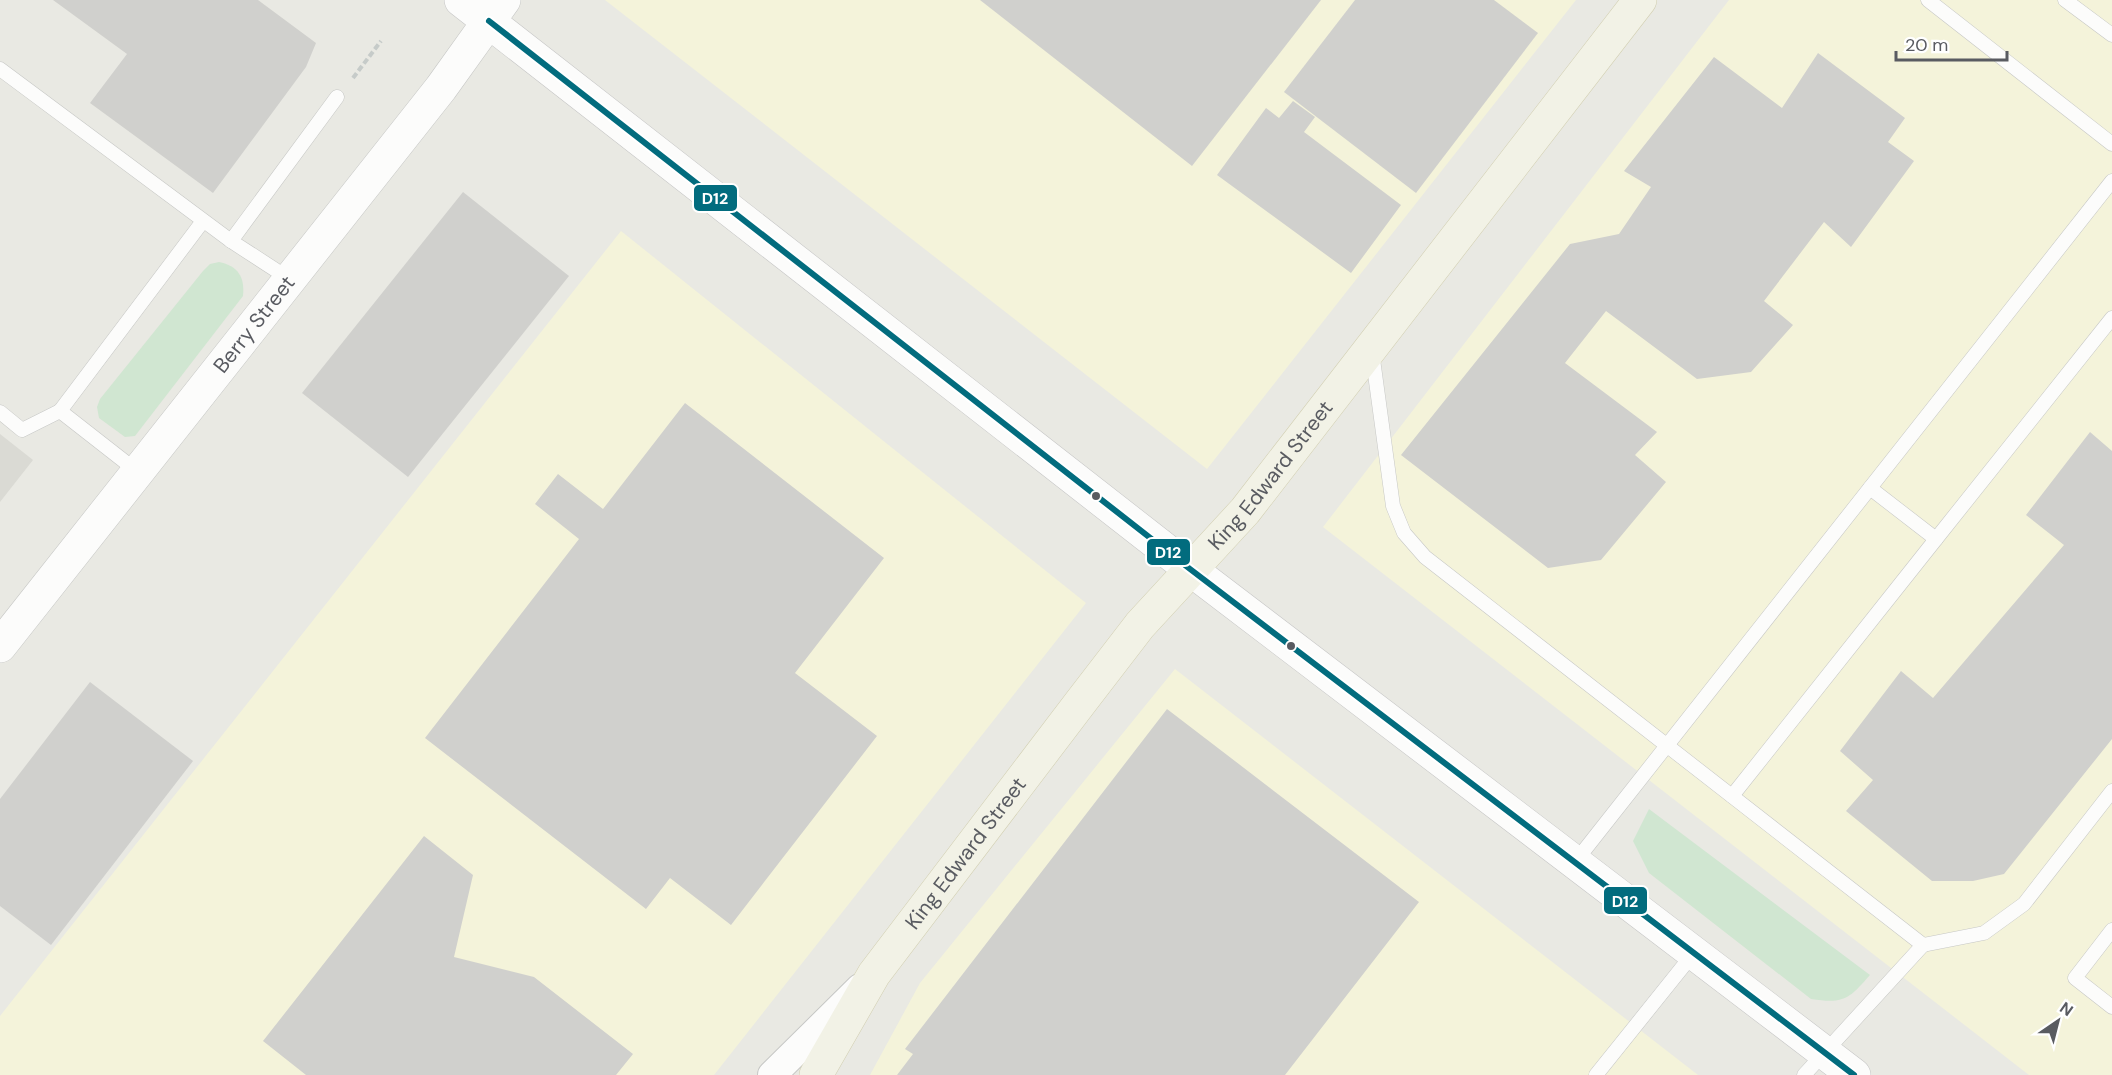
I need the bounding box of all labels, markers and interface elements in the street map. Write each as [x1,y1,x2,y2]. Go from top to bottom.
scale bar [1896,24,2007,62]
text: 20 m [1905,33,1948,57]
line badge: D12 [693,184,738,212]
text: D12 [702,188,728,209]
street label: Berry Street [207,270,301,379]
street label: King Edward Street [1202,395,1339,556]
unlabelled marker [1090,490,1102,502]
line badge: D12 [1146,538,1191,566]
text: D12 [1155,542,1181,563]
unlabelled marker [1285,640,1297,652]
street label: King Edward Street [899,771,1033,935]
line badge: D12 [1603,886,1648,915]
text: D12 [1612,891,1638,912]
north arrow [2028,991,2088,1051]
text: N [2056,997,2077,1021]

